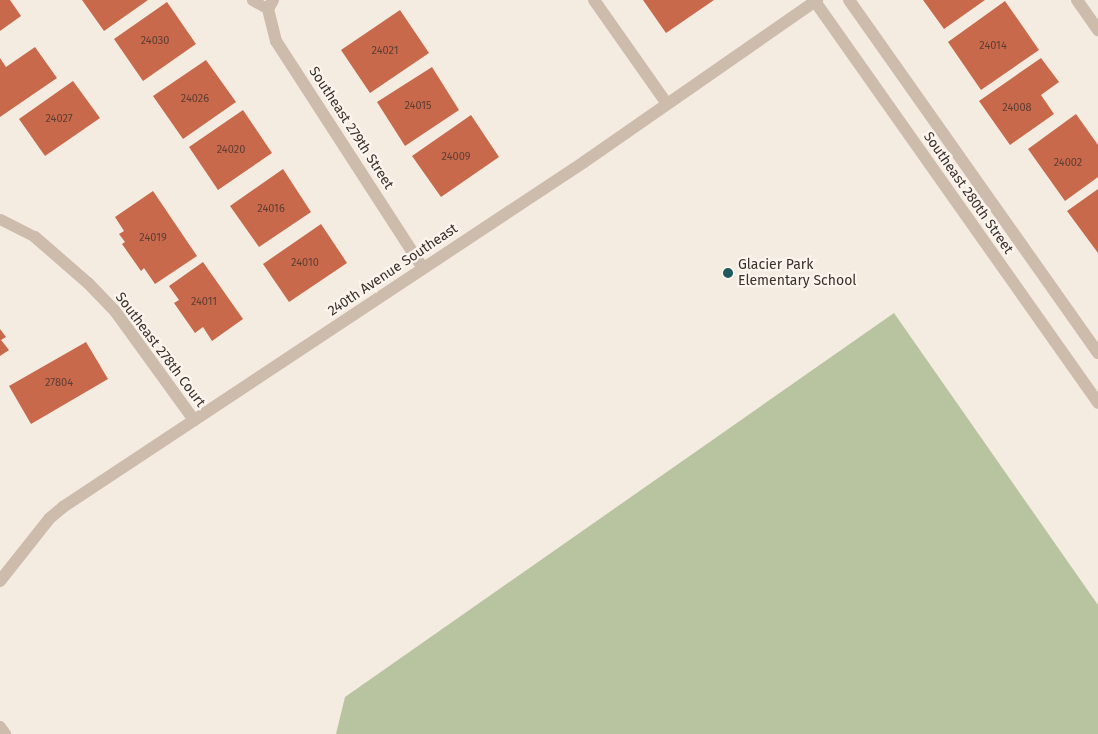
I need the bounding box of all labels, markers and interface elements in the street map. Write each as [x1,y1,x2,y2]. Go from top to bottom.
house number: 24030 [141,34,169,48]
house number: 24014 [979,39,1007,53]
house number: 24021 [372,44,398,58]
street label: Southeast 279th Street [305,64,397,192]
house number: 24026 [181,92,209,106]
house number: 24015 [404,99,432,113]
house number: 24008 [1002,101,1032,115]
house number: 24027 [45,112,73,126]
street label: Southeast 280th Street [920,129,1016,257]
house number: 24020 [217,143,245,157]
house number: 24009 [442,150,470,164]
house number: 24002 [1054,156,1082,170]
house number: 24016 [257,202,285,216]
street label: 240th Avenue Southeast [325,220,461,320]
house number: 24019 [139,231,167,245]
house number: 24010 [291,256,319,270]
place label: Glacier Park Elementary School [738,257,856,290]
marker: Glacier Park Elementary School [722,267,734,279]
street label: Southeast 278th Court [111,289,209,411]
house number: 24011 [191,295,217,309]
house number: 27804 [45,376,73,390]

